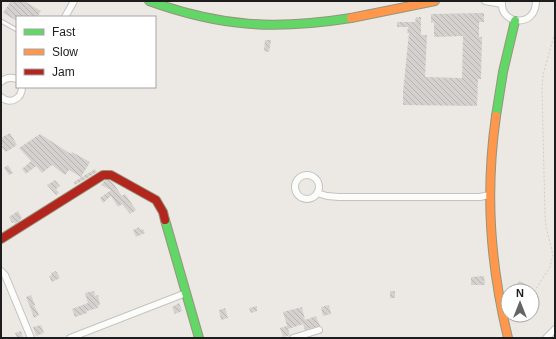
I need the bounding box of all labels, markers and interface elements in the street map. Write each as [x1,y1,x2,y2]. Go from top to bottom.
legend [16,16,156,88]
text: Fast [52,25,76,39]
text: Slow [52,45,78,59]
text: Jam [52,65,75,79]
north arrow [500,283,540,323]
text: N [516,287,524,299]

